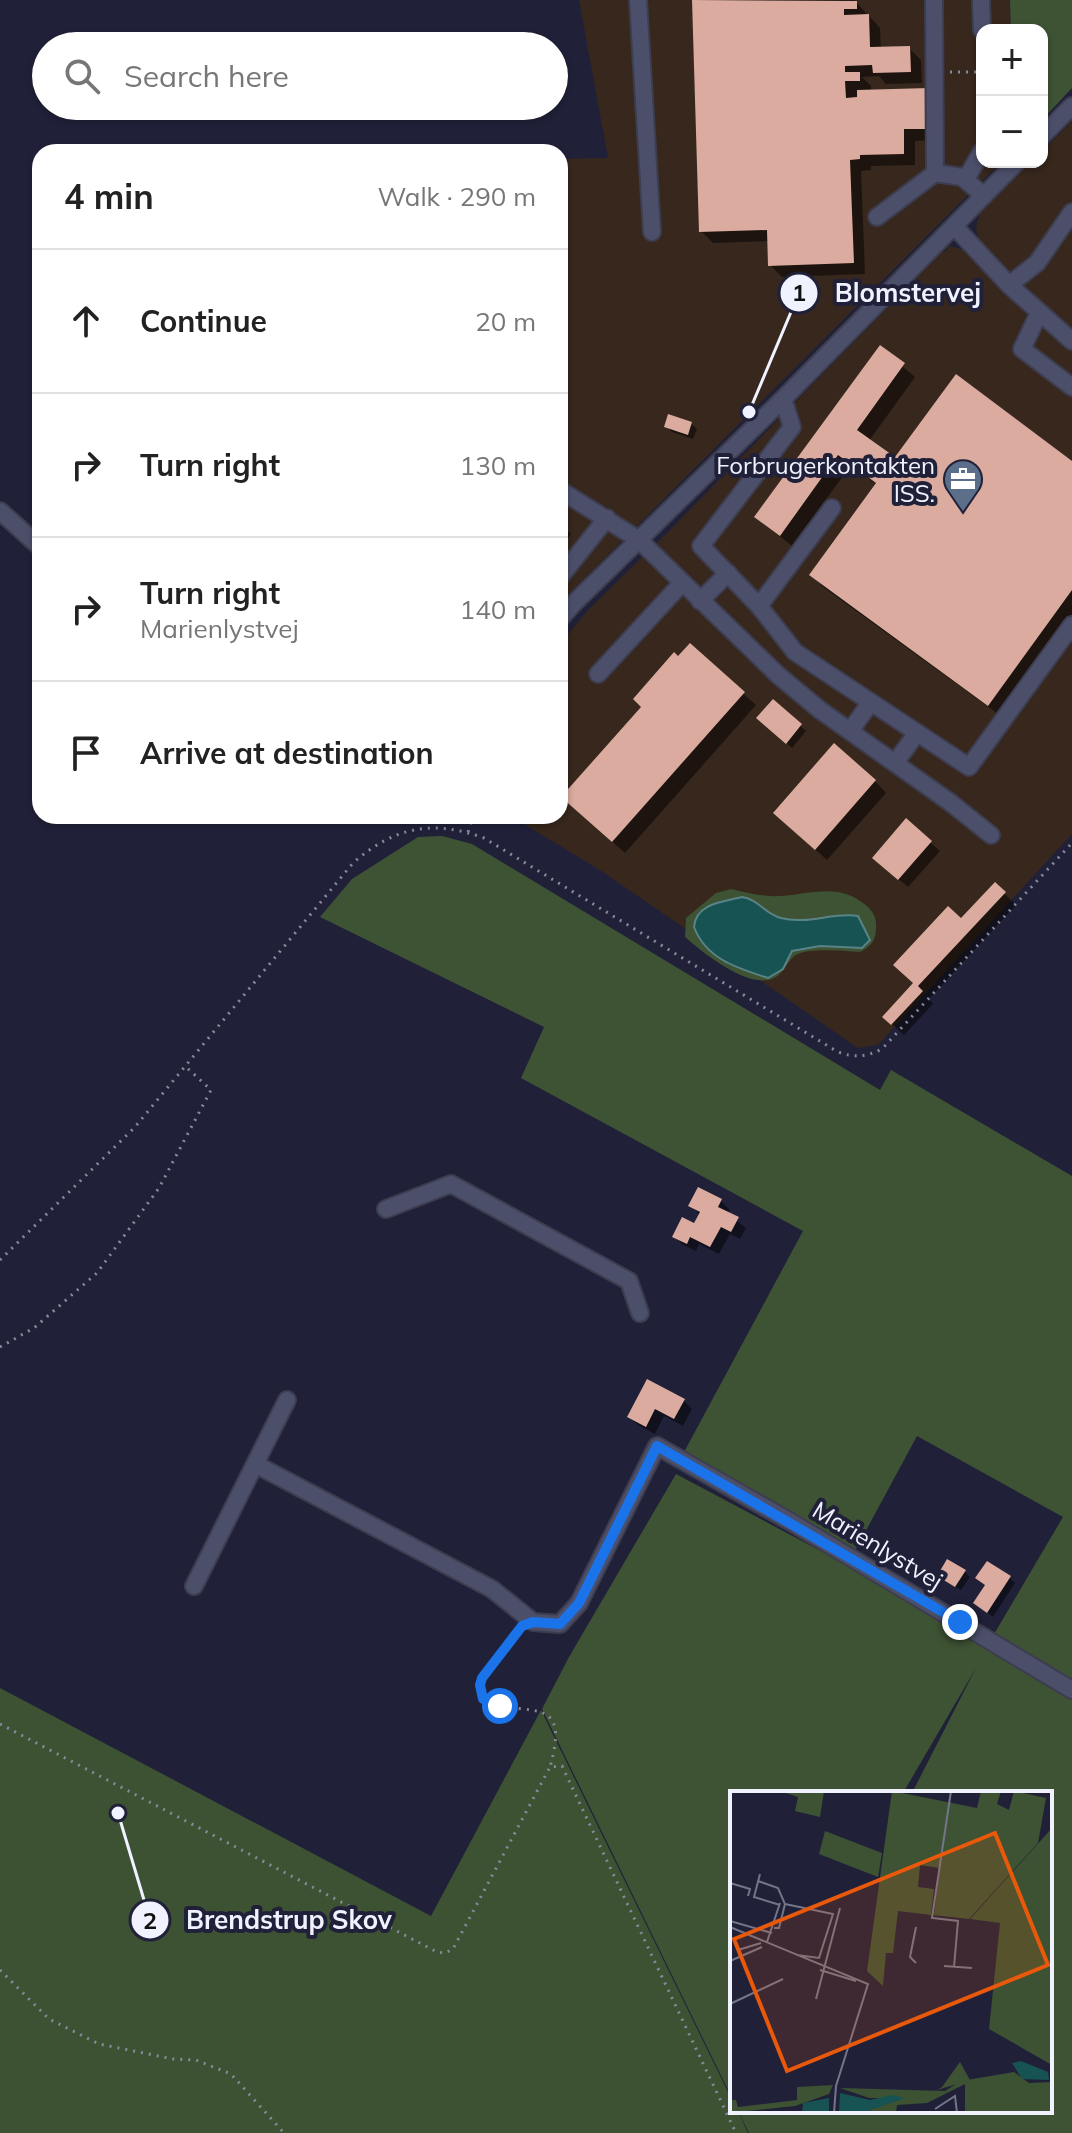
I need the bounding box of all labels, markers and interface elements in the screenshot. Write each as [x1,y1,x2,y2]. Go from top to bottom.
map controls [976,24,1048,168]
button: + [976,24,1048,96]
search box [32,32,568,120]
icon: search [60,54,104,98]
text: Search here [124,57,289,95]
button: − [976,96,1048,168]
text: 4 min [64,175,154,218]
text: Walk · 290 m [377,180,536,213]
callout: Blomstervej [779,268,997,318]
text: Blomstervej [835,276,981,309]
text: 1 [792,277,806,307]
icon: ahead [64,299,108,343]
text: Continue [140,302,267,340]
text: 20 m [475,305,536,338]
icon: right [64,443,108,487]
text: Turn right [140,446,280,484]
text: 130 m [460,449,536,482]
place label: Forbrugerkontakten ISS. [716,450,935,508]
office icon: Forbrugerkontakten ISS. [942,458,984,513]
text: Turn right [140,574,280,612]
icon: right [64,587,108,631]
text: 140 m [460,593,536,626]
text: Marienlystvej [140,612,299,645]
icon: arrive [64,731,108,775]
text: Arrive at destination [140,734,434,772]
street label: Marienlystvej [808,1494,948,1596]
route end [942,1604,978,1640]
route start [482,1688,518,1724]
inset map [730,1791,1052,2113]
callout: Brendstrup Skov [130,1895,408,1945]
text: Brendstrup Skov [186,1903,393,1936]
text: 2 [143,1905,157,1935]

